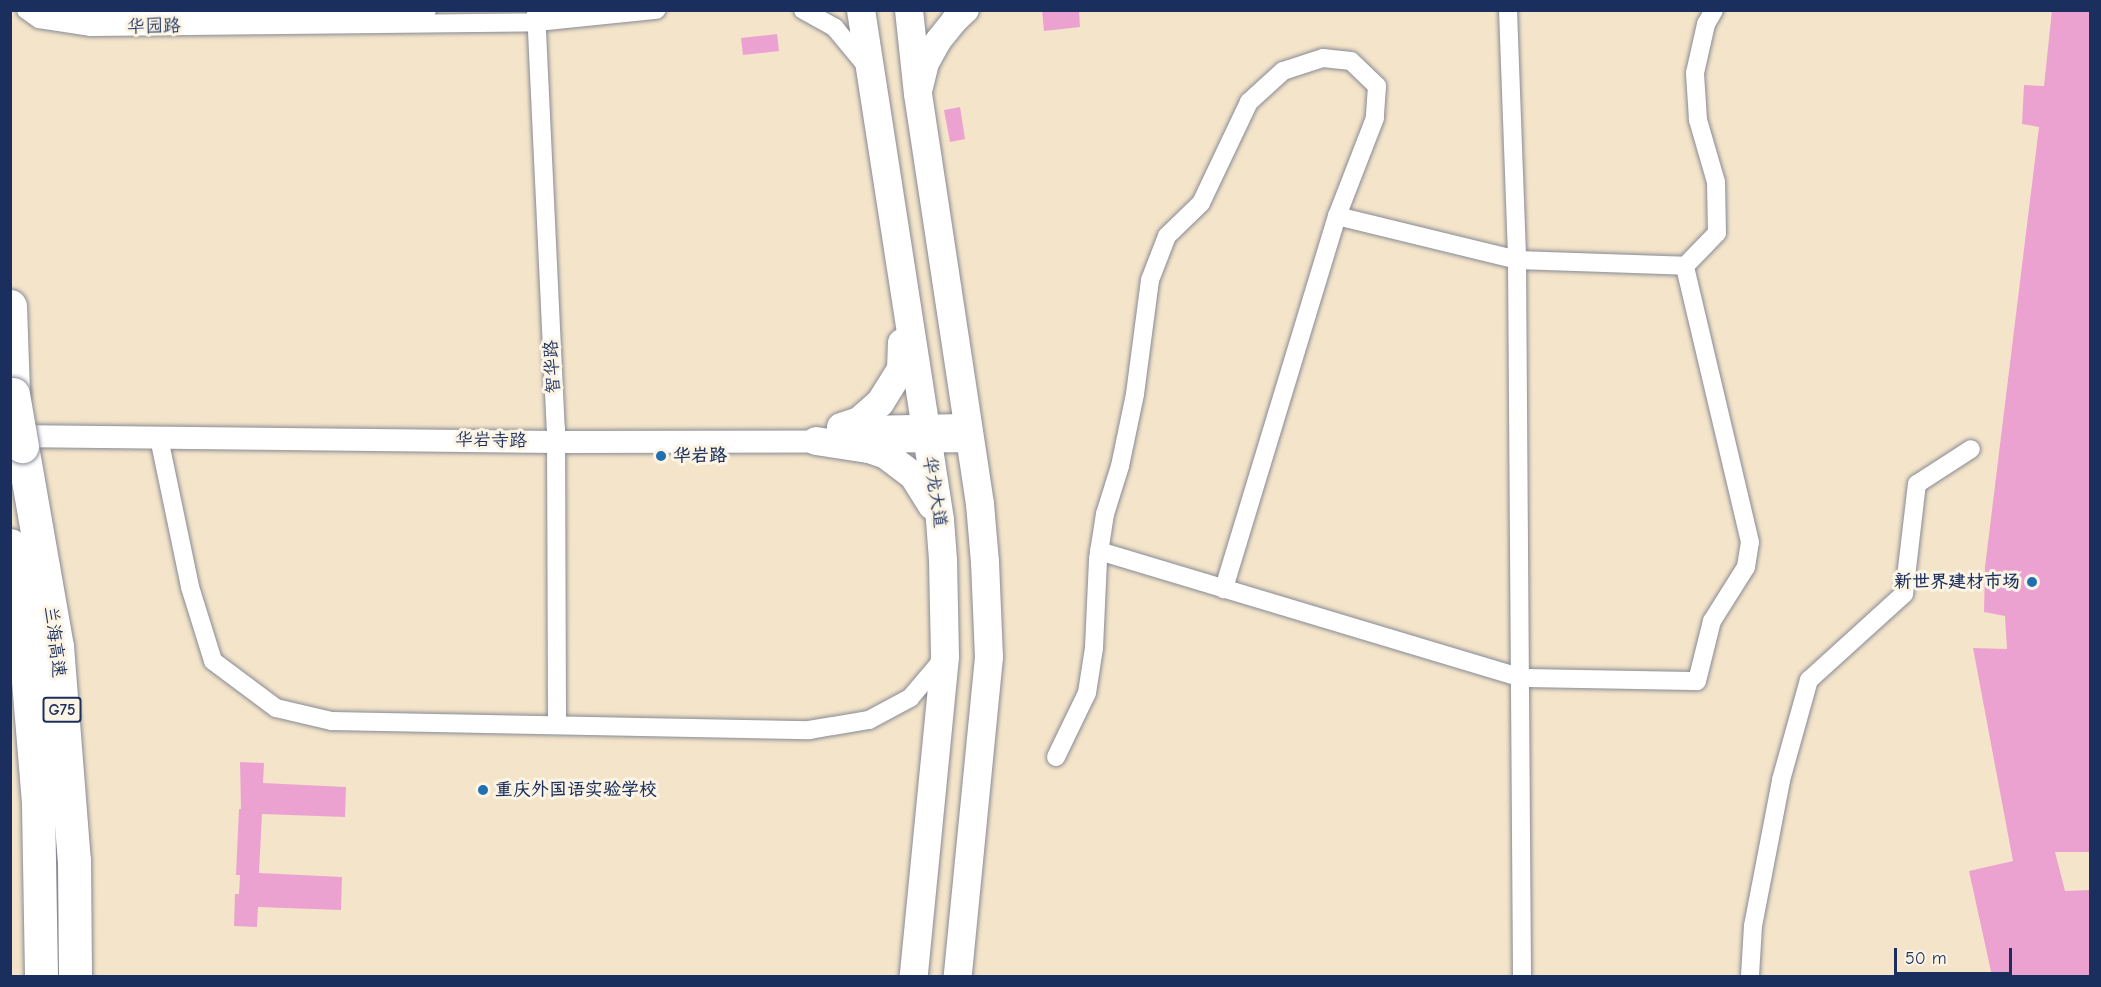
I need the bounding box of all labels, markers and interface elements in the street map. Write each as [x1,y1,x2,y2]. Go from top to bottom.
street label: 华园路 [127,16,181,38]
street label: 智华路 [541,339,565,395]
street label: 华岩寺路 [455,430,527,452]
place label: 华岩路 [673,445,727,467]
marker: 华岩路 [654,449,668,463]
street label: 华龙大道 [918,455,950,529]
place label: 新世界建材市场 [1894,571,2020,593]
marker: 新世界建材市场 [2025,575,2039,589]
street label: 兰海高速 [39,605,69,679]
road number: G75 [42,697,82,723]
place label: 重庆外国语实验学校 [495,779,657,801]
marker: 重庆外国语实验学校 [476,783,490,797]
scale bar [1897,936,2016,974]
text: 50 m [1905,948,1947,969]

